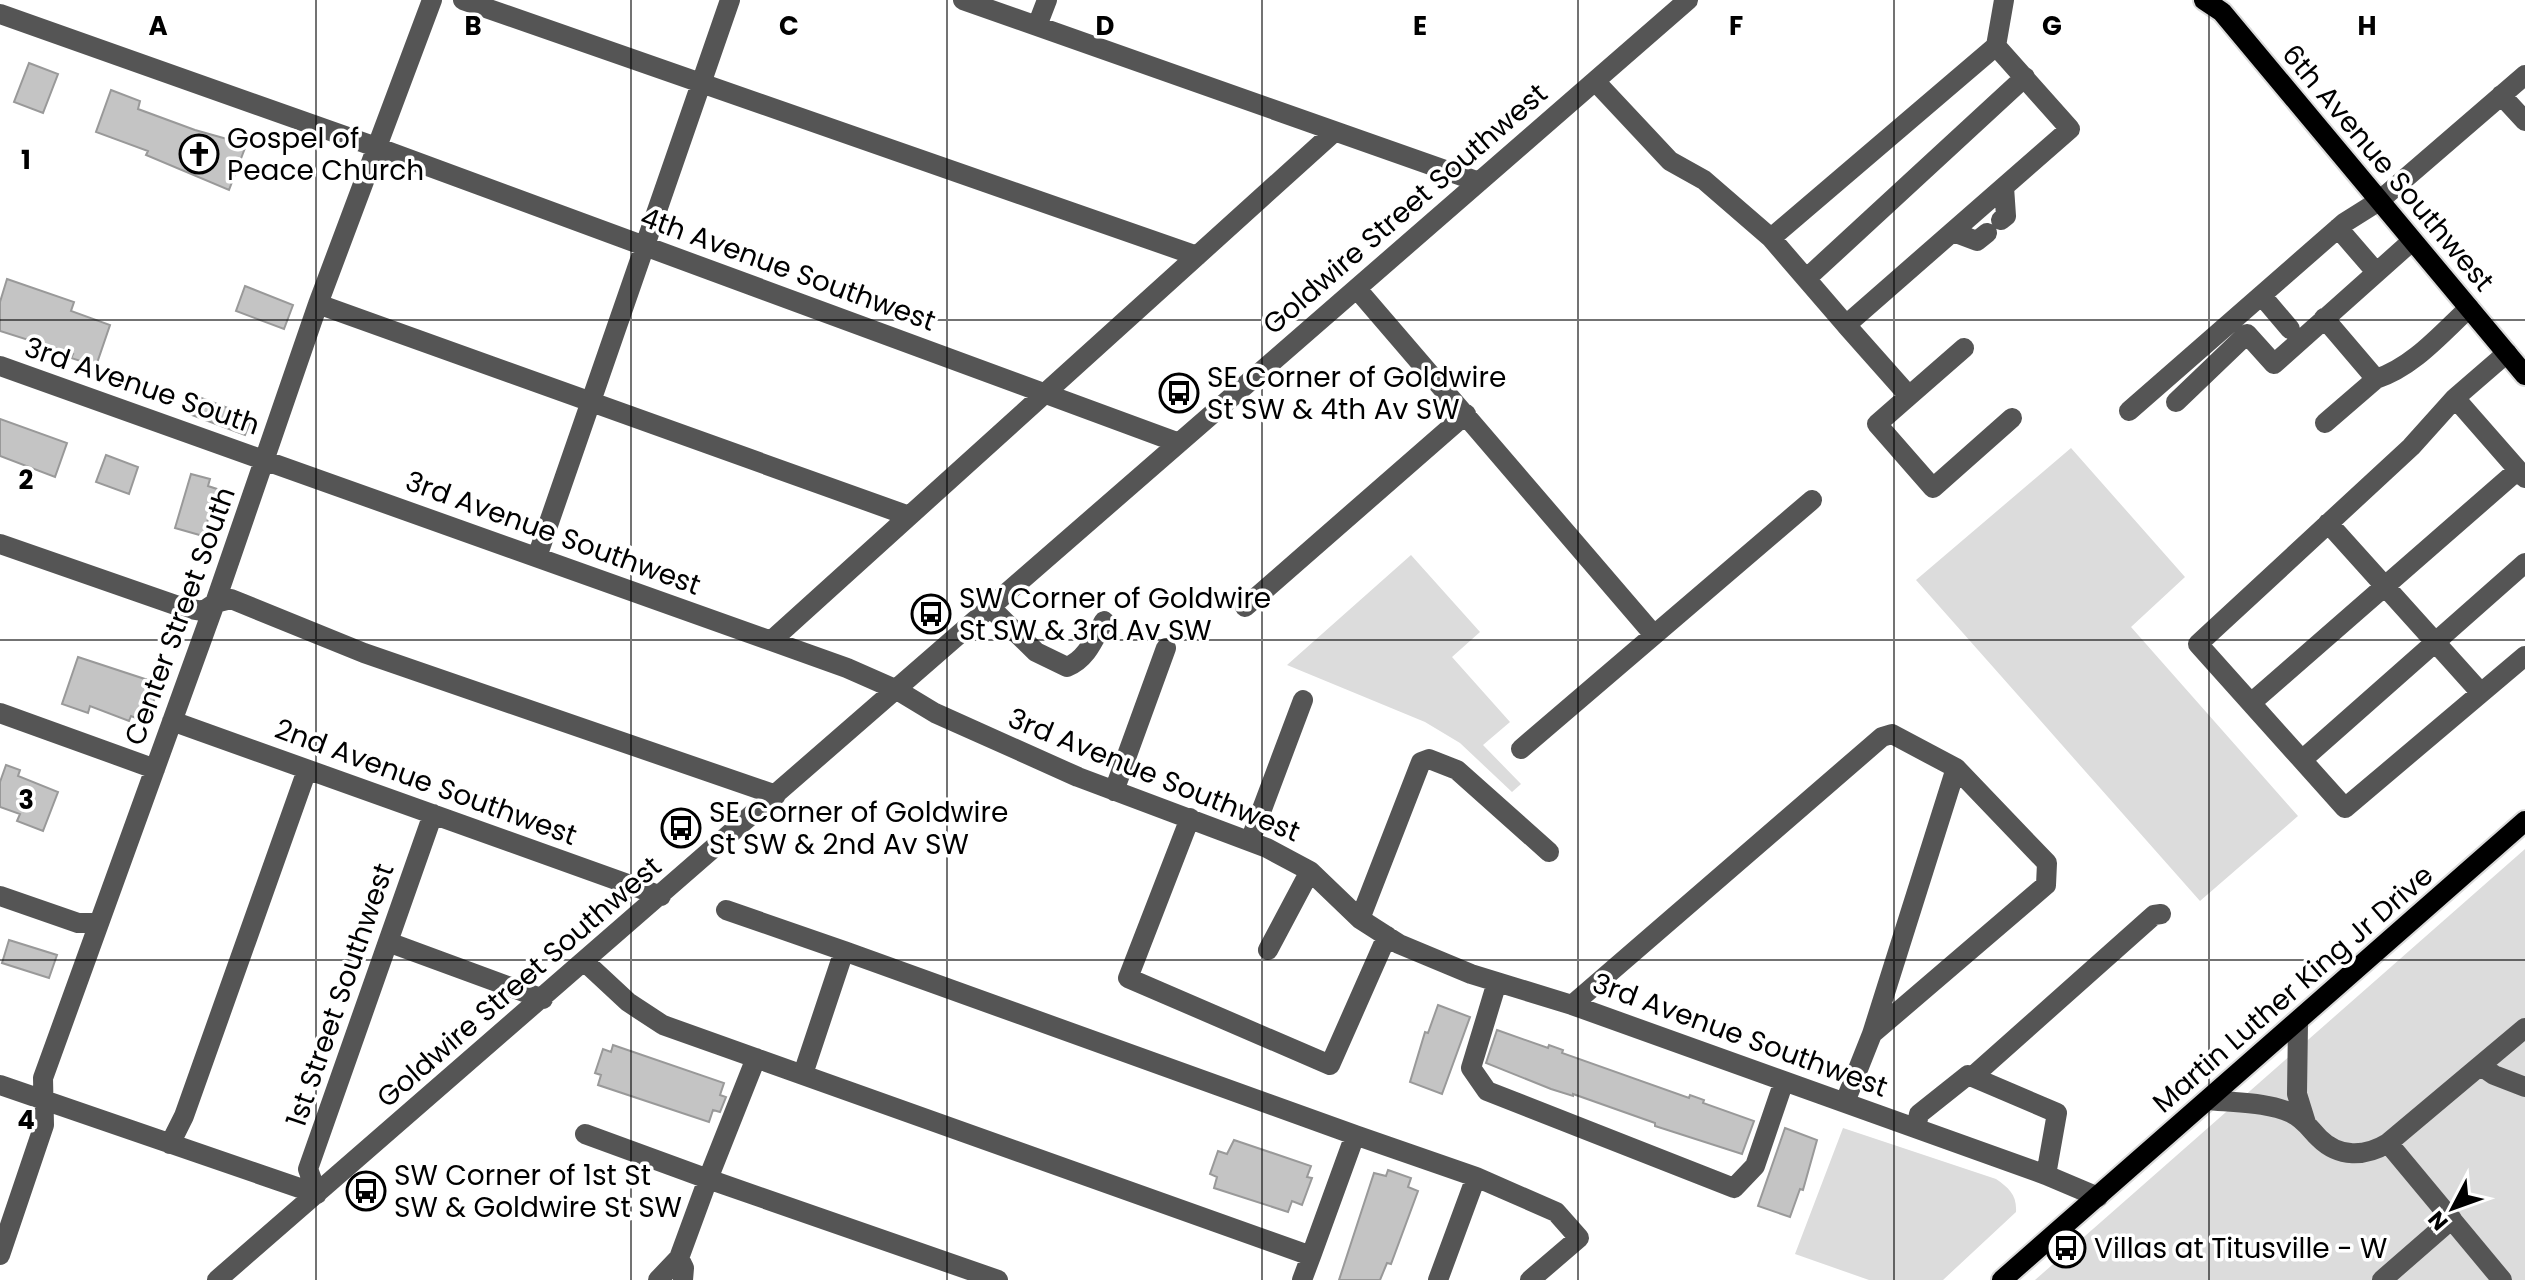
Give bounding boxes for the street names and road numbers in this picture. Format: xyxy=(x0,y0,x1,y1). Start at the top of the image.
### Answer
street label: 6th Avenue Southwest xyxy=(2273,36,2503,300)
street label: Goldwire Street Southwest xyxy=(1254,74,1556,344)
street label: 4th Avenue Southwest xyxy=(635,197,941,341)
street label: 3rd Avenue South xyxy=(19,327,265,445)
street label: 3rd Avenue Southwest xyxy=(400,461,706,605)
street label: Center Street South xyxy=(115,481,245,751)
street label: 3rd Avenue Southwest xyxy=(1002,699,1306,851)
street label: 2nd Avenue Southwest xyxy=(270,709,582,855)
street label: Goldwire Street Southwest xyxy=(368,847,670,1117)
street label: Martin Luther King Jr Drive xyxy=(2144,856,2442,1122)
street label: 1st Street Southwest xyxy=(277,858,403,1132)
street label: 3rd Avenue Southwest xyxy=(1587,963,1893,1107)

